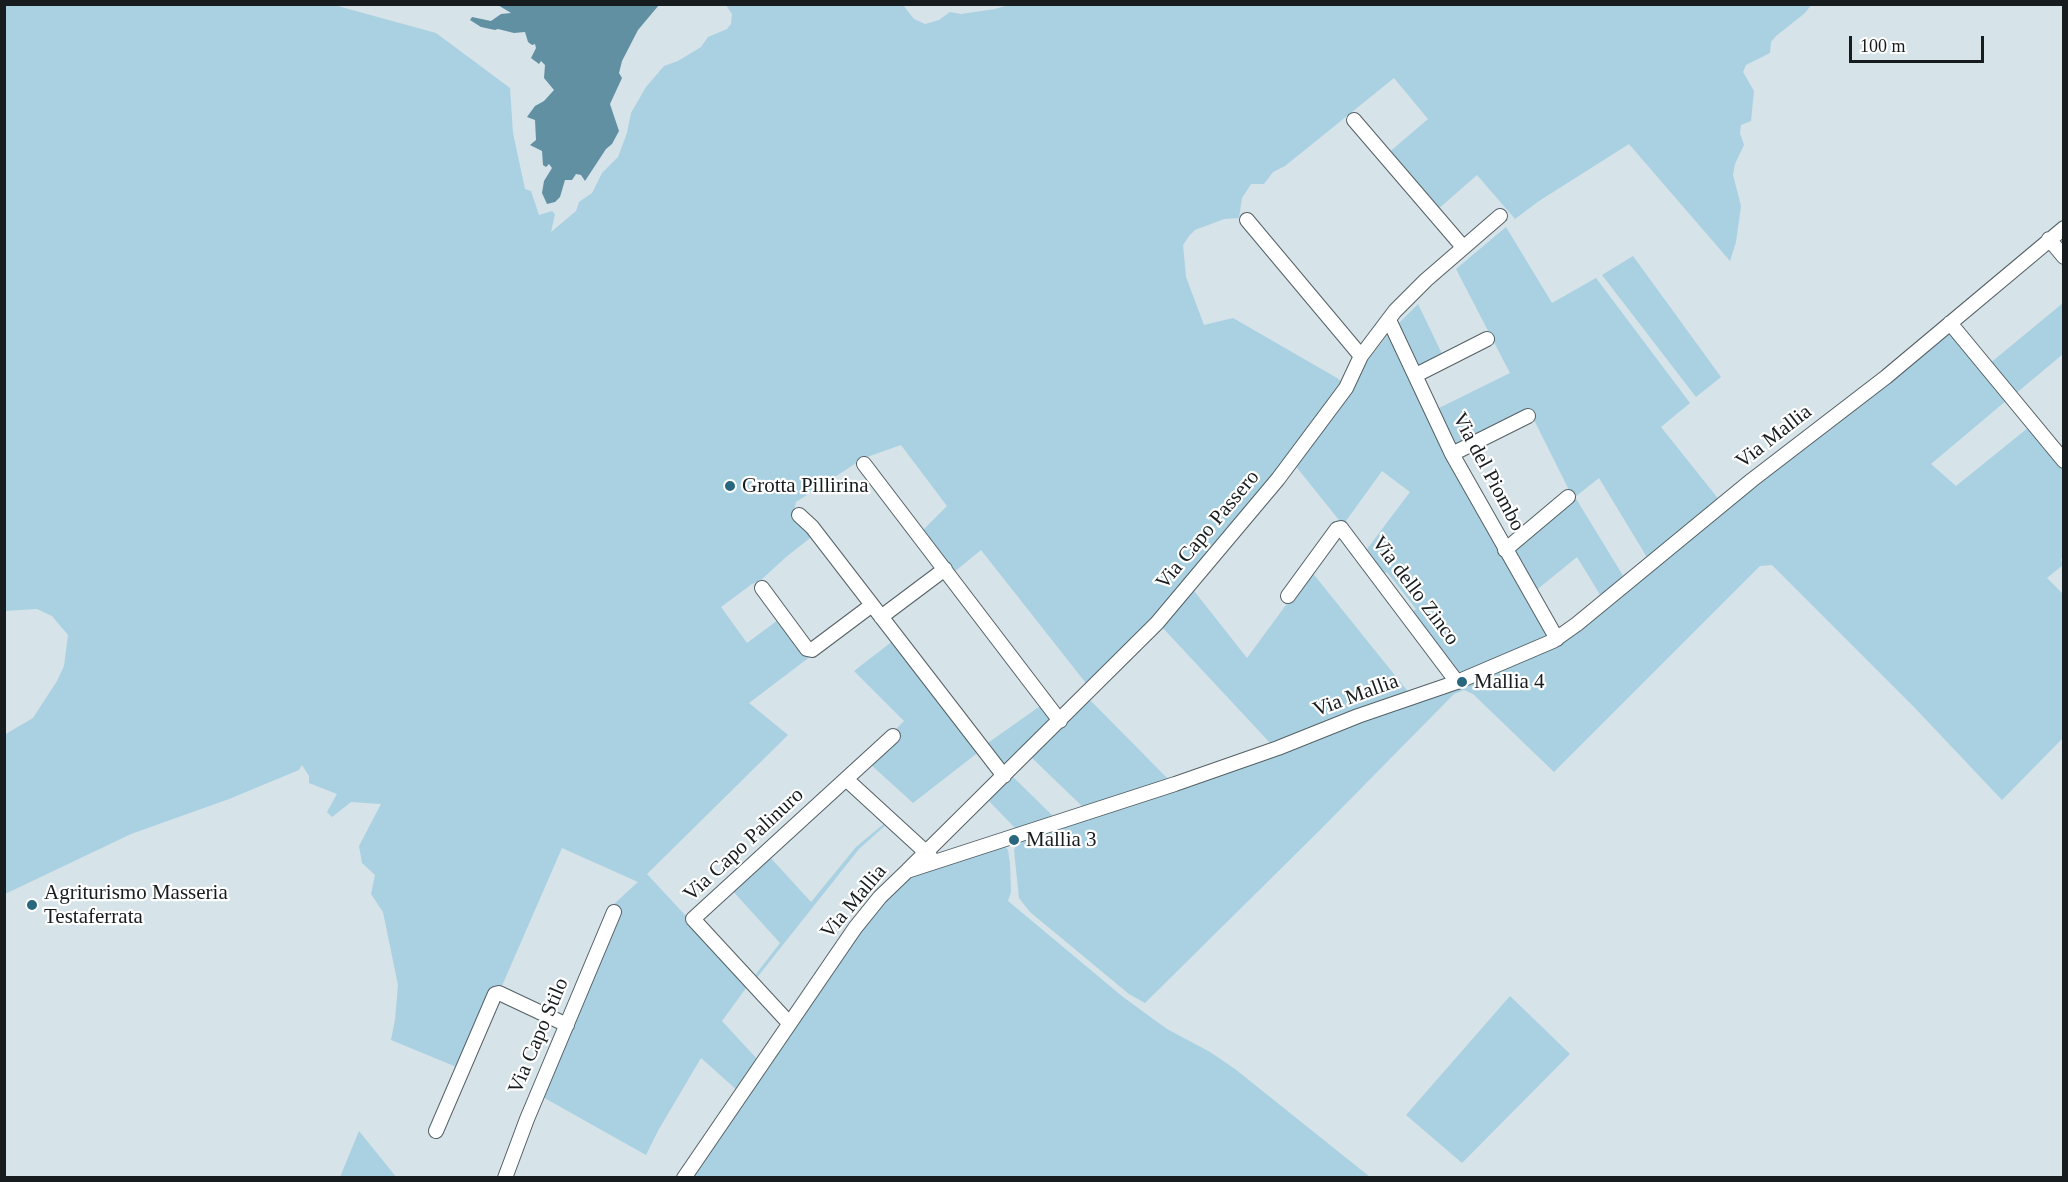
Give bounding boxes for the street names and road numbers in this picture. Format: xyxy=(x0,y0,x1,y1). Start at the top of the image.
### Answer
street label: Via Mallia xyxy=(1731,400,1817,474)
street label: Via del Piombo xyxy=(1446,408,1530,536)
street label: Via Capo Passero xyxy=(1151,465,1265,595)
street label: Via dello Zinco xyxy=(1366,531,1464,651)
street label: Via Mallia xyxy=(1310,669,1402,723)
street label: Via Capo Palinuro xyxy=(679,783,809,907)
street label: Via Mallia xyxy=(816,860,892,944)
street label: Via Capo Stilo xyxy=(503,974,575,1098)

